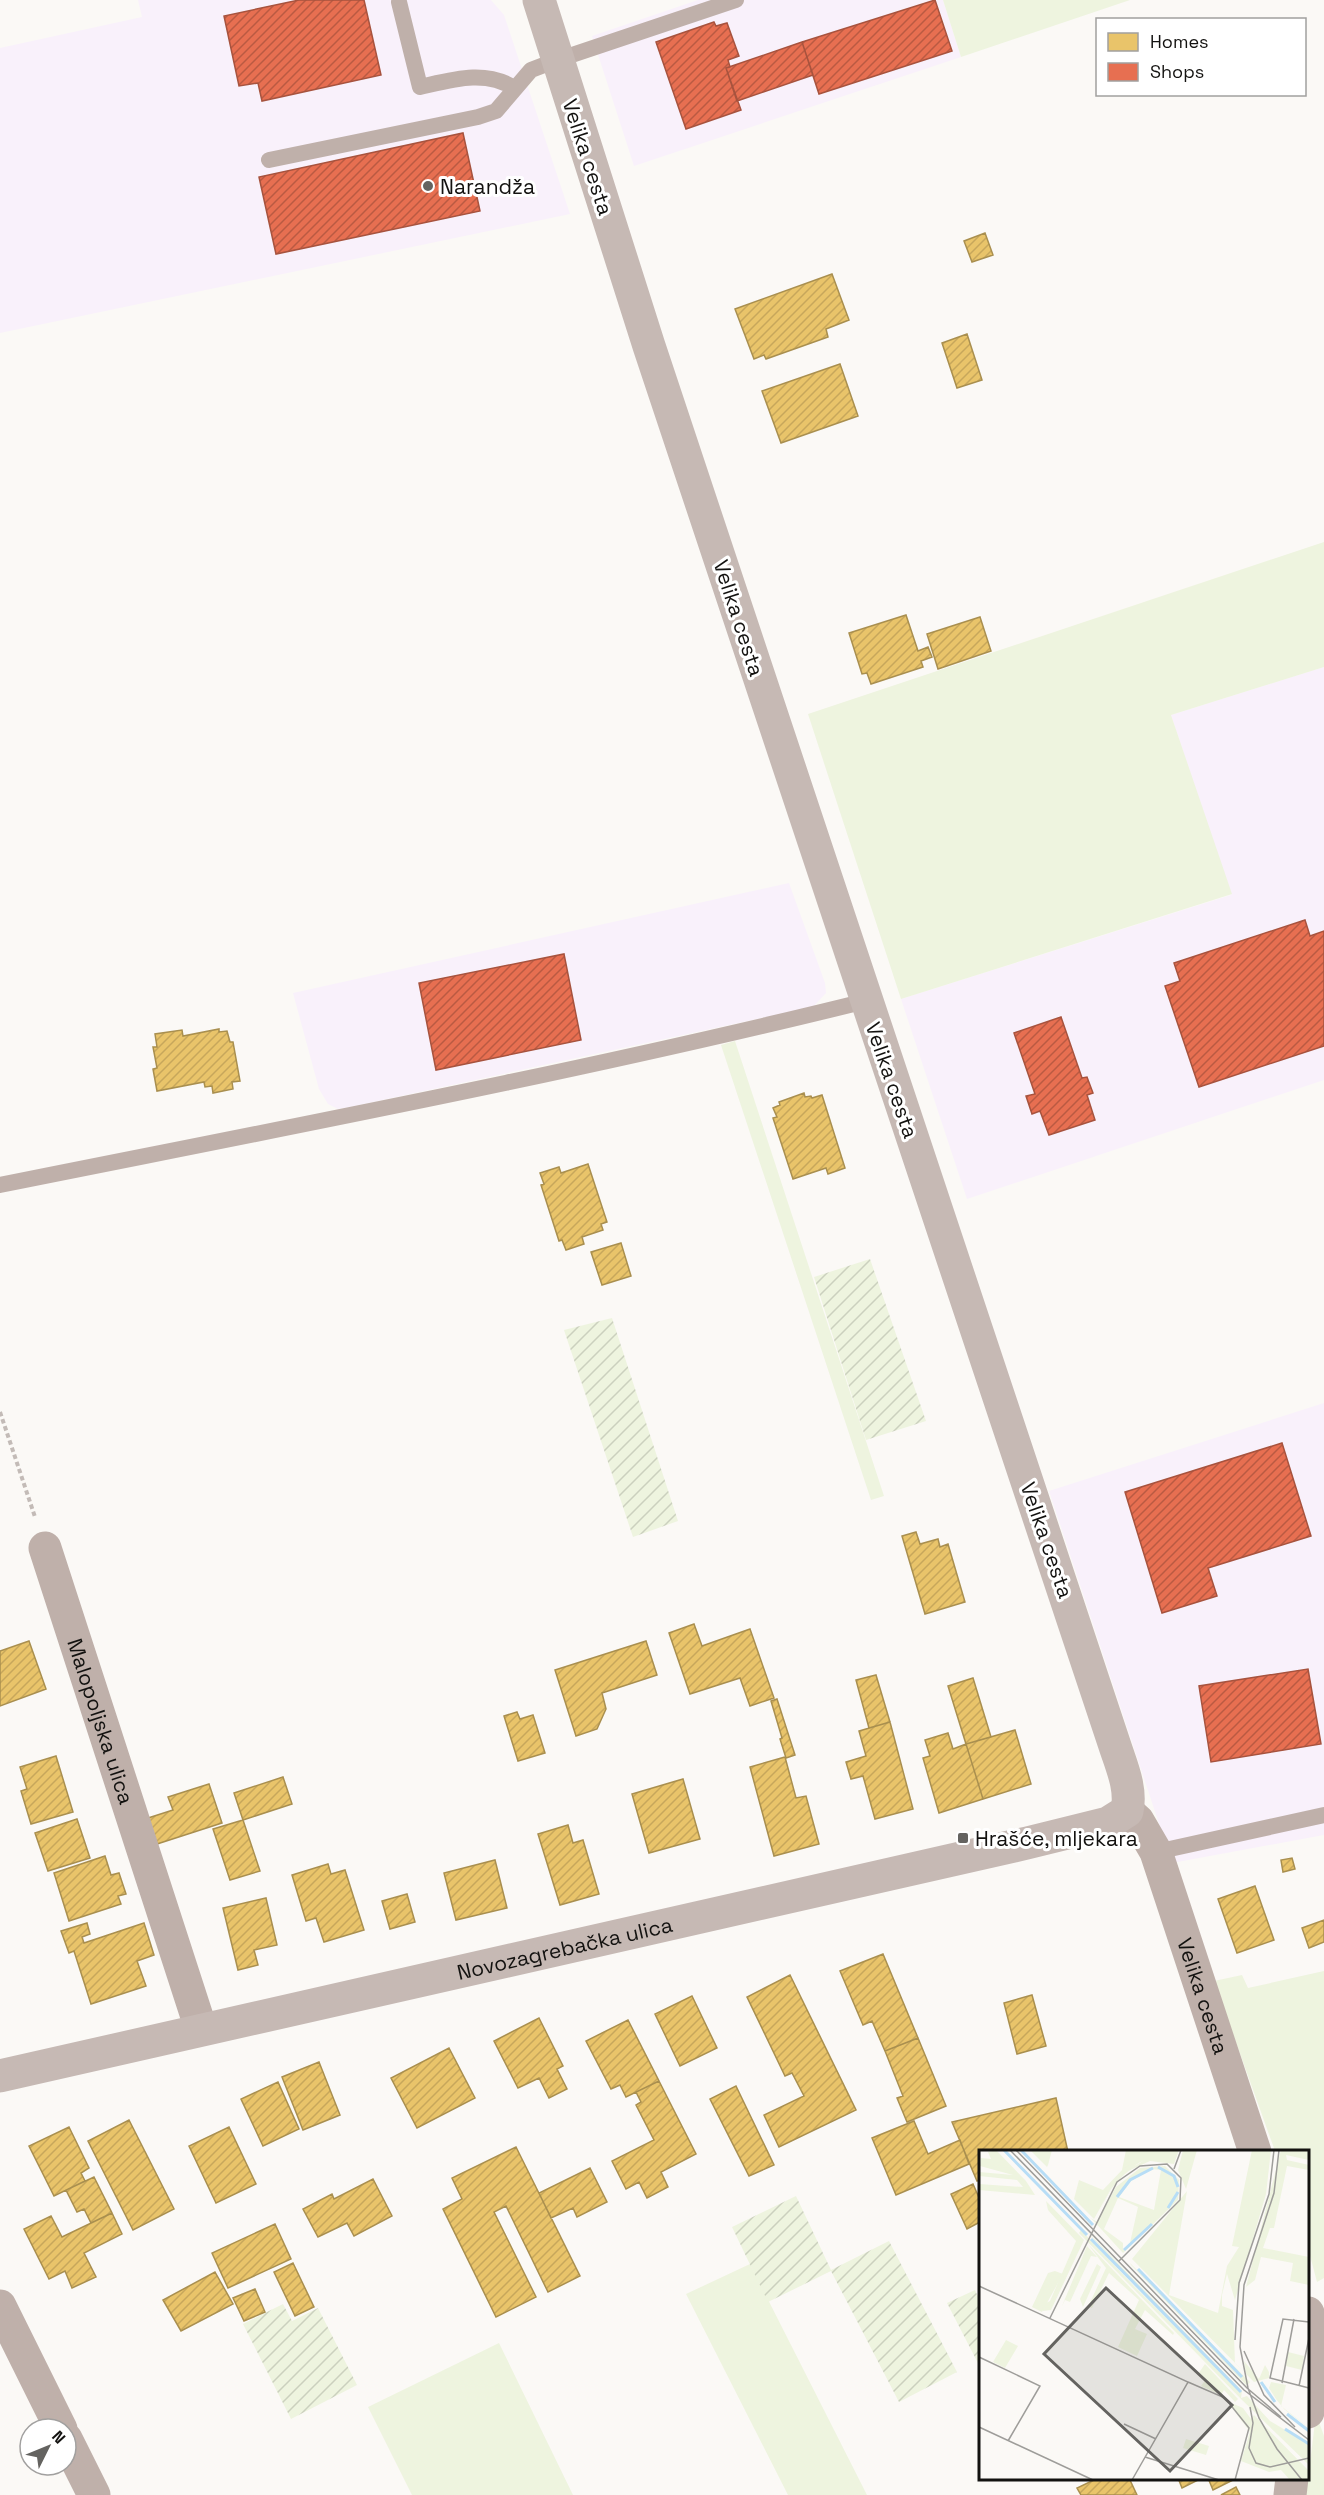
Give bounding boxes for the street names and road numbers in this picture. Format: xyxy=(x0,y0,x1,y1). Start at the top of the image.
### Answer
street label: Velika cesta xyxy=(556,95,620,219)
street label: Velika cesta xyxy=(707,556,771,680)
street label: Velika cesta xyxy=(860,1018,924,1142)
street label: Velika cesta xyxy=(1015,1478,1079,1602)
street label: Malopoljska ulica xyxy=(62,1635,141,1807)
street label: Novozagrebačka ulica xyxy=(454,1910,675,1985)
street label: Velika cesta xyxy=(1172,1934,1235,2057)

